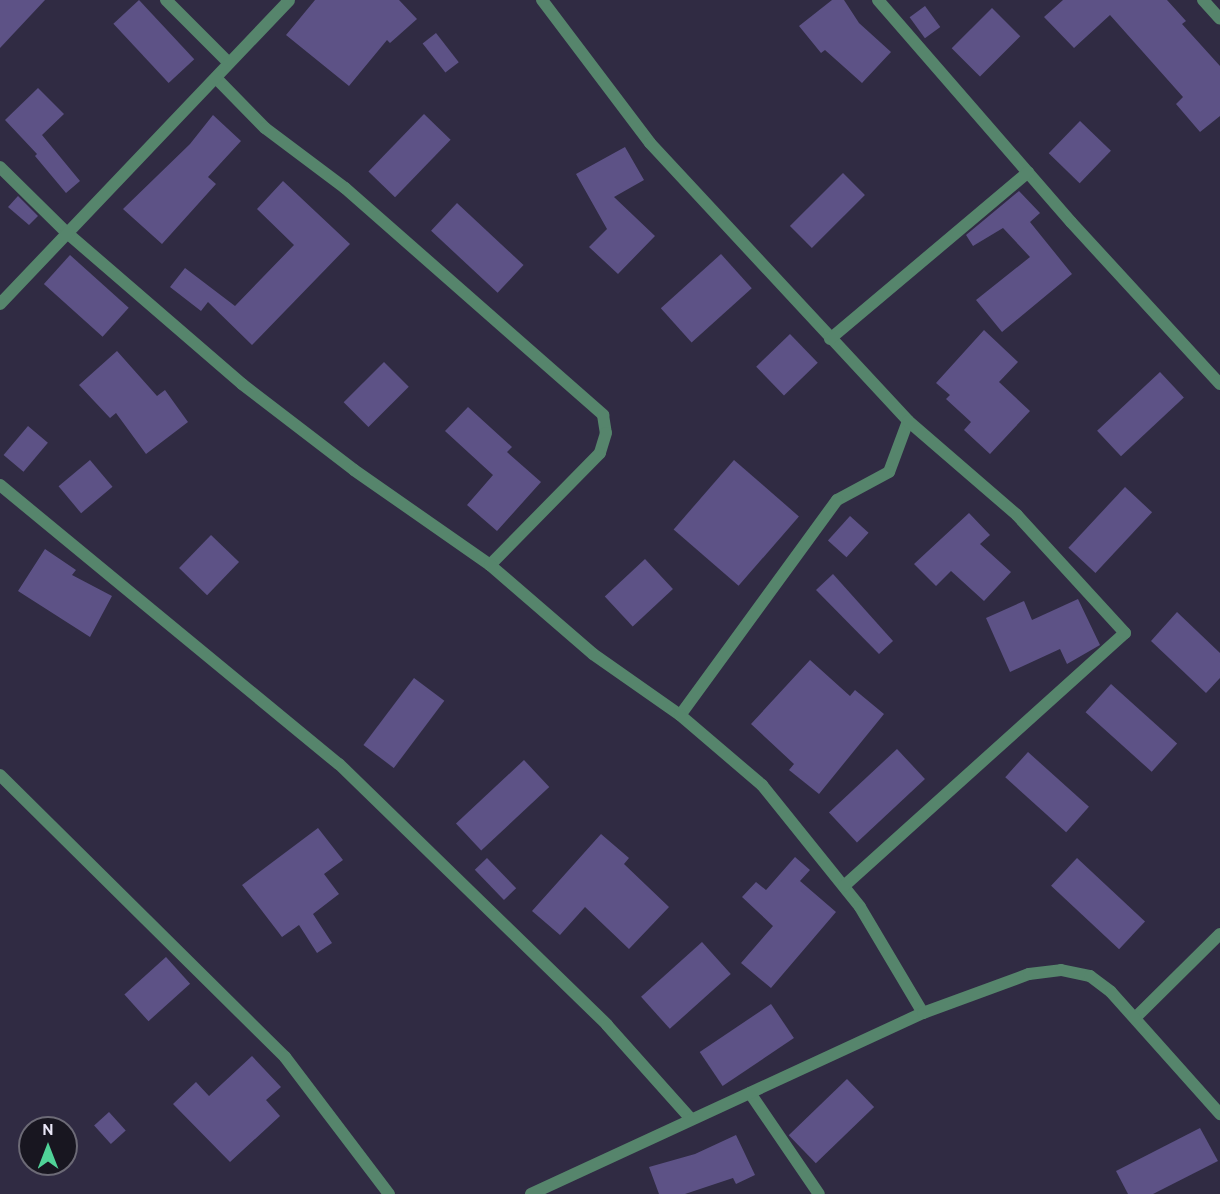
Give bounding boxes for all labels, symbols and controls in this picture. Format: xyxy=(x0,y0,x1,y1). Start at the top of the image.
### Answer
north arrow xyxy=(18,1116,78,1176)
text: N xyxy=(42,1120,54,1139)

